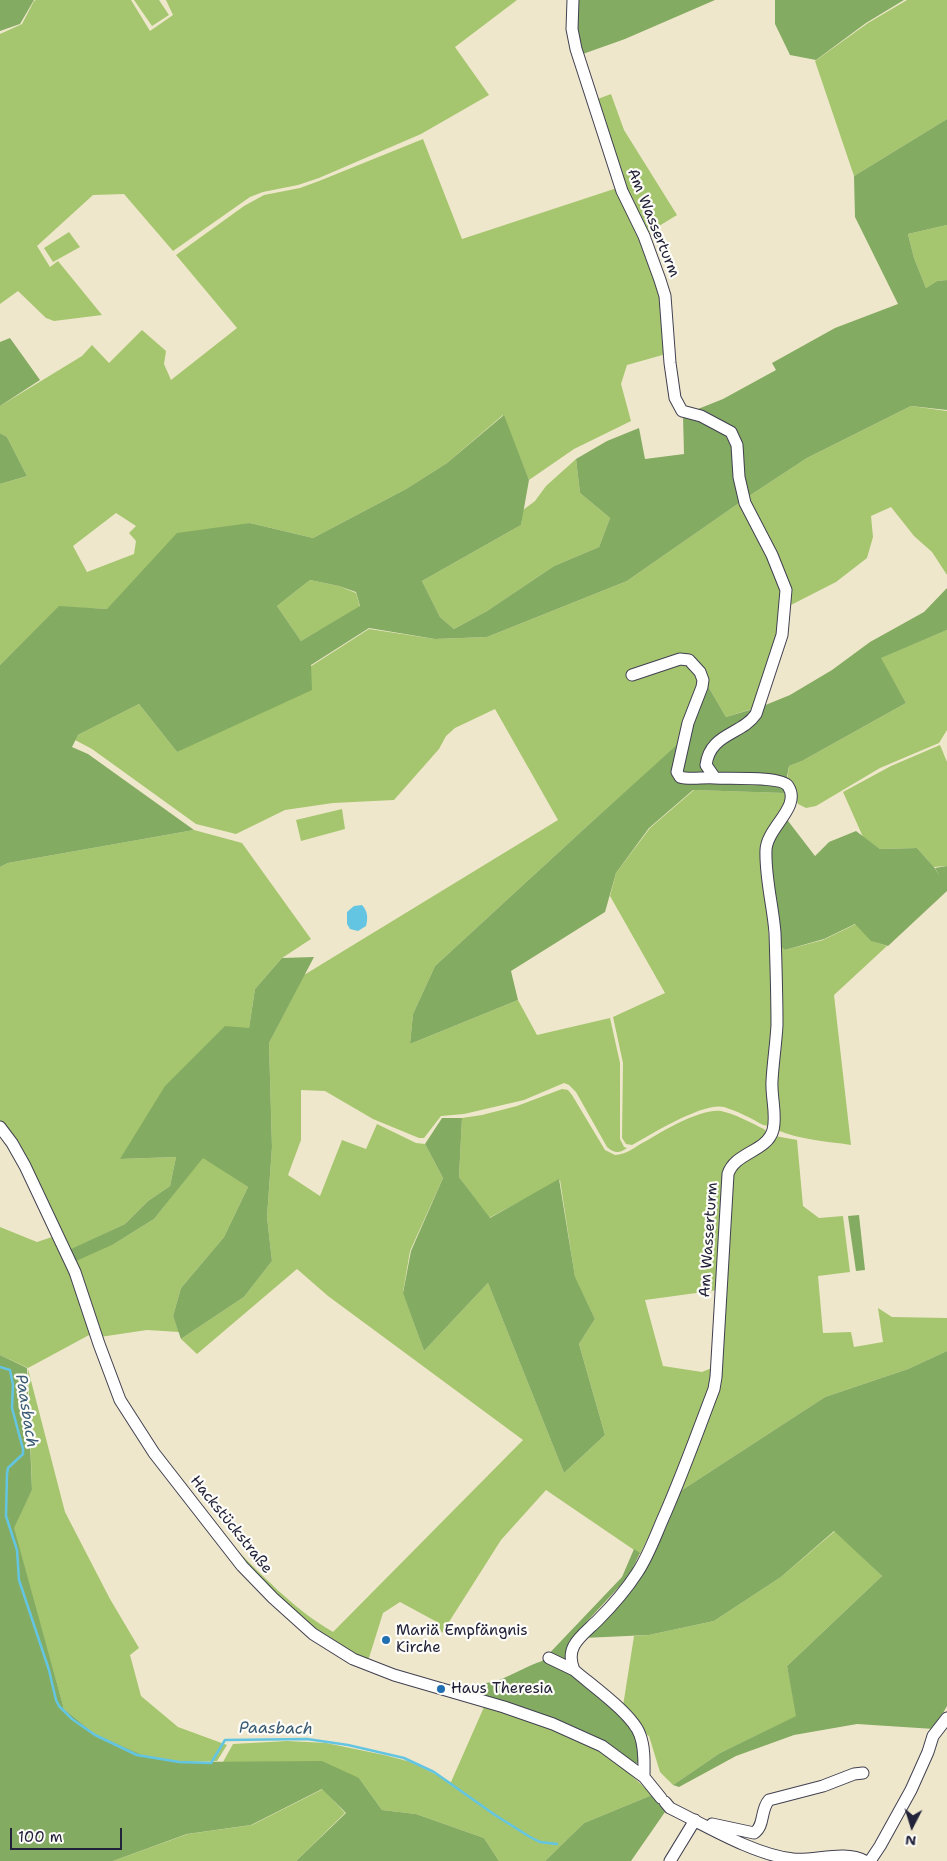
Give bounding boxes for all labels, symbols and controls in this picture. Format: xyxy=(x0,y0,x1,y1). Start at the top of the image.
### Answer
street label: Am Wasserturm xyxy=(623,166,683,280)
street label: Am Wasserturm xyxy=(696,1182,722,1298)
water label: Paasbach xyxy=(11,1373,41,1449)
street label: Hackstückstraße xyxy=(186,1472,276,1578)
place label: Mariä Empfängnis Kirche xyxy=(396,1622,528,1657)
marker: Mariä Empfängnis Kirche xyxy=(380,1634,392,1646)
place label: Haus Theresia xyxy=(451,1680,553,1698)
marker: Haus Theresia xyxy=(435,1683,447,1695)
water label: Paasbach xyxy=(239,1719,313,1739)
north arrow xyxy=(887,1801,937,1851)
scale bar xyxy=(12,1818,125,1850)
text: 100 m xyxy=(18,1827,63,1847)
text: N xyxy=(904,1831,917,1850)

